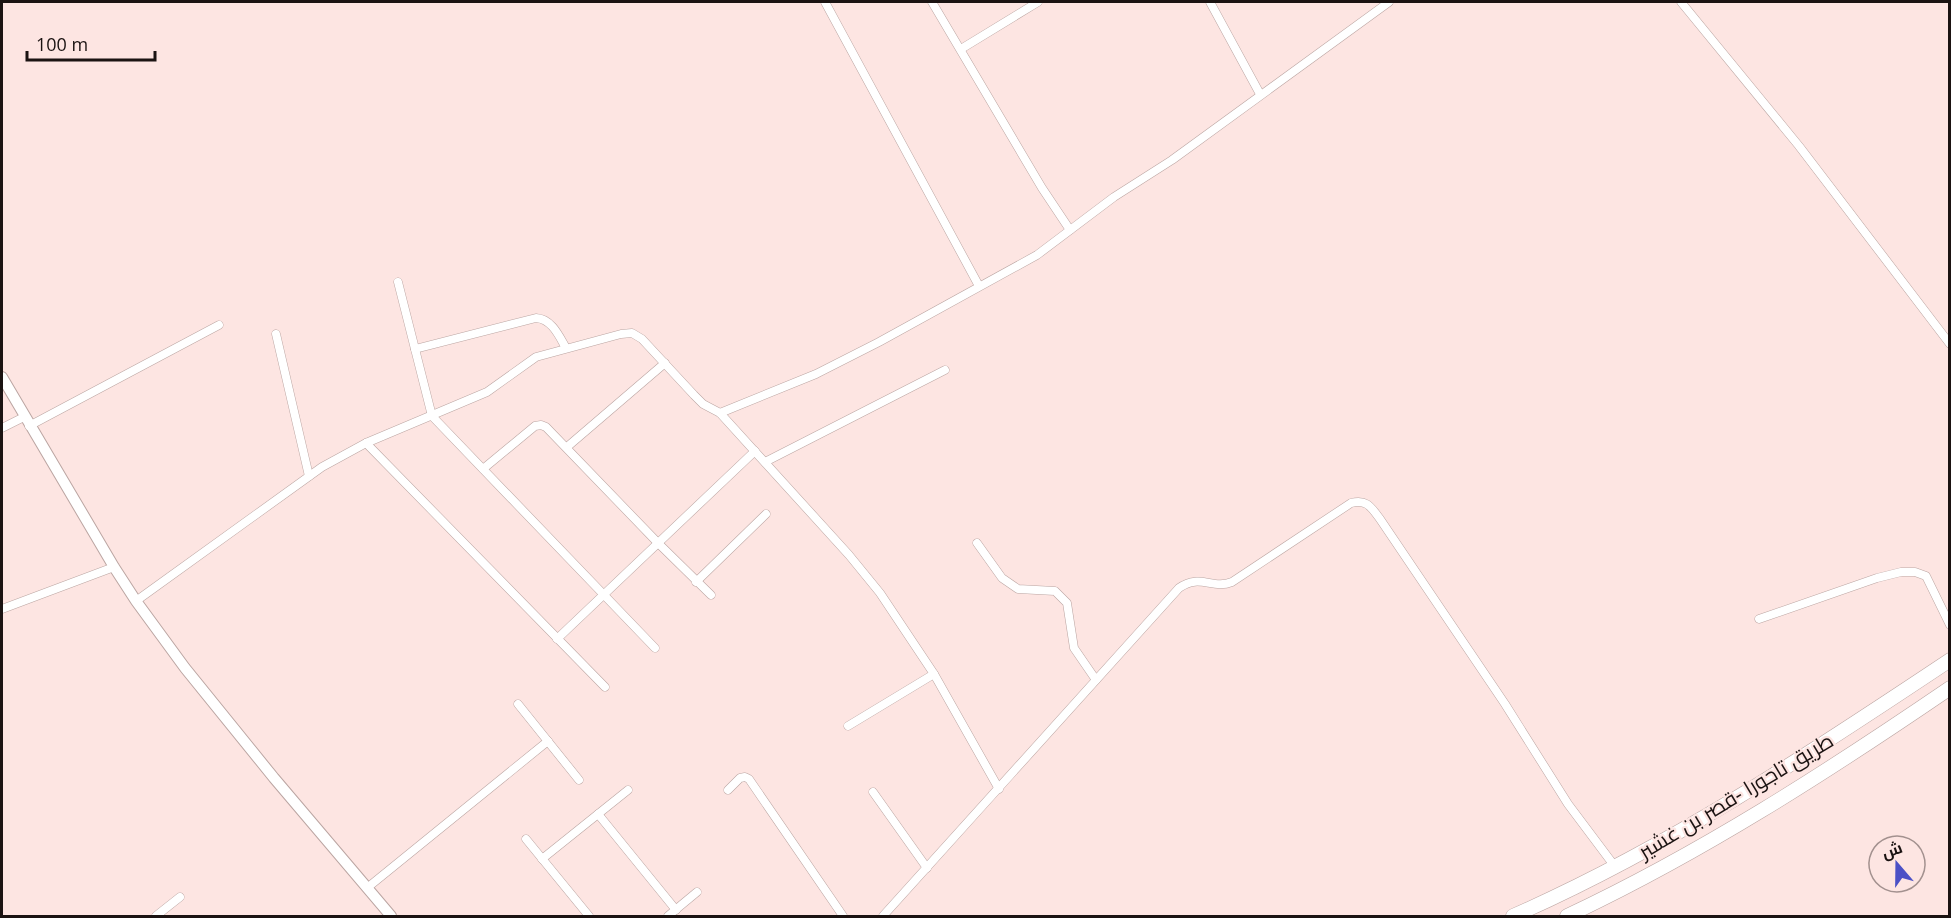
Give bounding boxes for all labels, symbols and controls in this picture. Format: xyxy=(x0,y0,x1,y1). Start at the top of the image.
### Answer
scale bar xyxy=(27,24,154,62)
text: 100 m xyxy=(36,32,88,56)
street label: طريق تاجورا -قصر بن غشير xyxy=(1632,726,1838,865)
north arrow xyxy=(1867,834,1927,894)
text: ش xyxy=(1878,836,1905,864)

